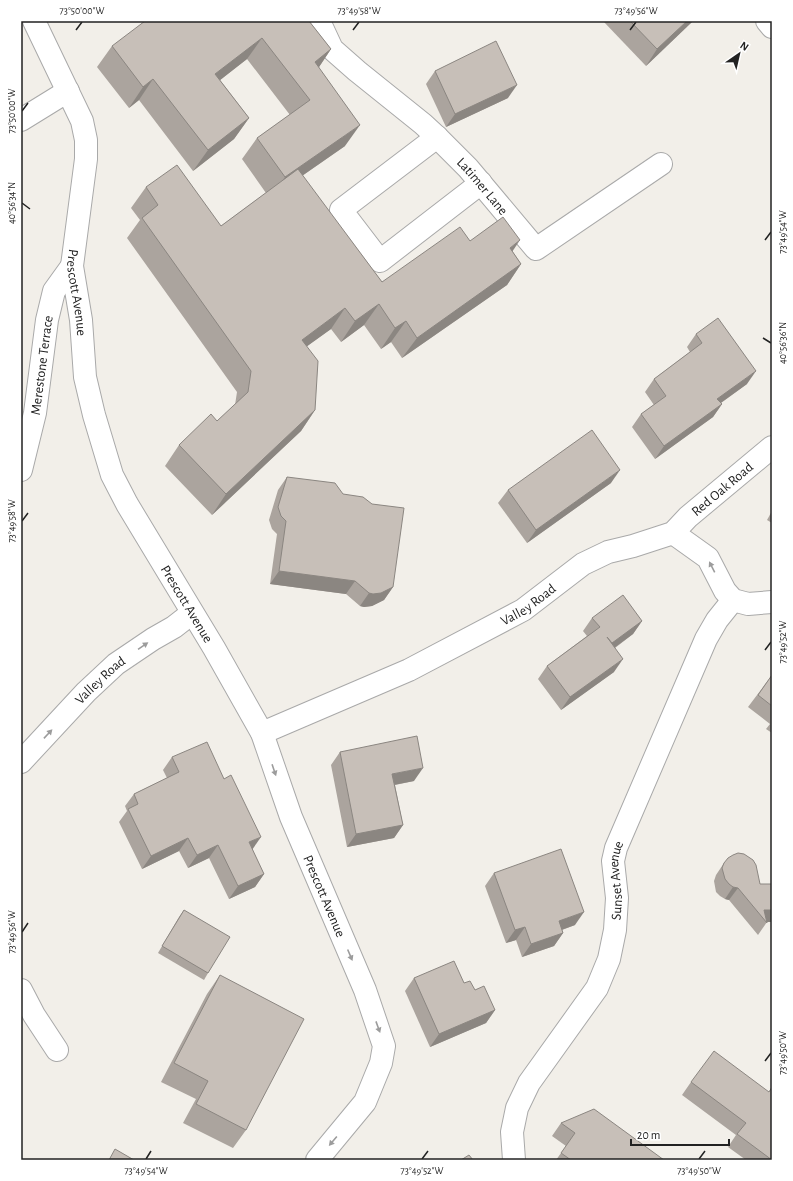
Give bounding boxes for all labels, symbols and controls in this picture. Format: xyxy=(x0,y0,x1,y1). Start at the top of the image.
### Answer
text: 73°50'00"W xyxy=(60,6,104,16)
text: 73°49'58"W xyxy=(337,6,381,16)
text: 73°49'56"W xyxy=(614,6,658,16)
north arrow xyxy=(719,34,759,74)
text: N xyxy=(738,39,751,53)
text: 73°50'00"W xyxy=(7,89,17,133)
street label: Latimer Lane xyxy=(454,155,510,218)
text: 40°56'34"N xyxy=(7,182,17,224)
text: 73°49'54"W xyxy=(778,210,788,254)
street label: Prescott Avenue xyxy=(64,248,88,336)
street label: Merestone Terrace xyxy=(29,314,56,416)
text: 40°56'36"N xyxy=(778,322,788,364)
street label: Red Oak Road xyxy=(689,460,756,519)
text: 73°49'58"W xyxy=(7,499,17,543)
one-way arrow xyxy=(709,561,716,573)
street label: Prescott Avenue xyxy=(158,563,215,645)
street label: Valley Road xyxy=(499,582,559,628)
text: 73°49'52"W xyxy=(778,620,788,664)
one-way arrow xyxy=(138,642,148,650)
street label: Valley Road xyxy=(73,654,128,707)
one-way arrow xyxy=(43,728,52,739)
one-way arrow xyxy=(272,765,278,777)
street label: Sunset Avenue xyxy=(607,839,626,921)
street label: Prescott Avenue xyxy=(300,853,347,939)
text: 73°49'56"W xyxy=(7,910,17,954)
one-way arrow xyxy=(347,950,353,961)
one-way arrow xyxy=(375,1021,381,1033)
text: 73°49'50"W xyxy=(778,1031,788,1075)
scale bar xyxy=(631,1121,729,1147)
text: 20 m xyxy=(637,1129,660,1141)
one-way arrow xyxy=(329,1136,338,1146)
text: 73°49'54"W xyxy=(124,1166,168,1176)
text: 73°49'52"W xyxy=(401,1166,444,1176)
text: 73°49'50"W xyxy=(677,1166,721,1176)

